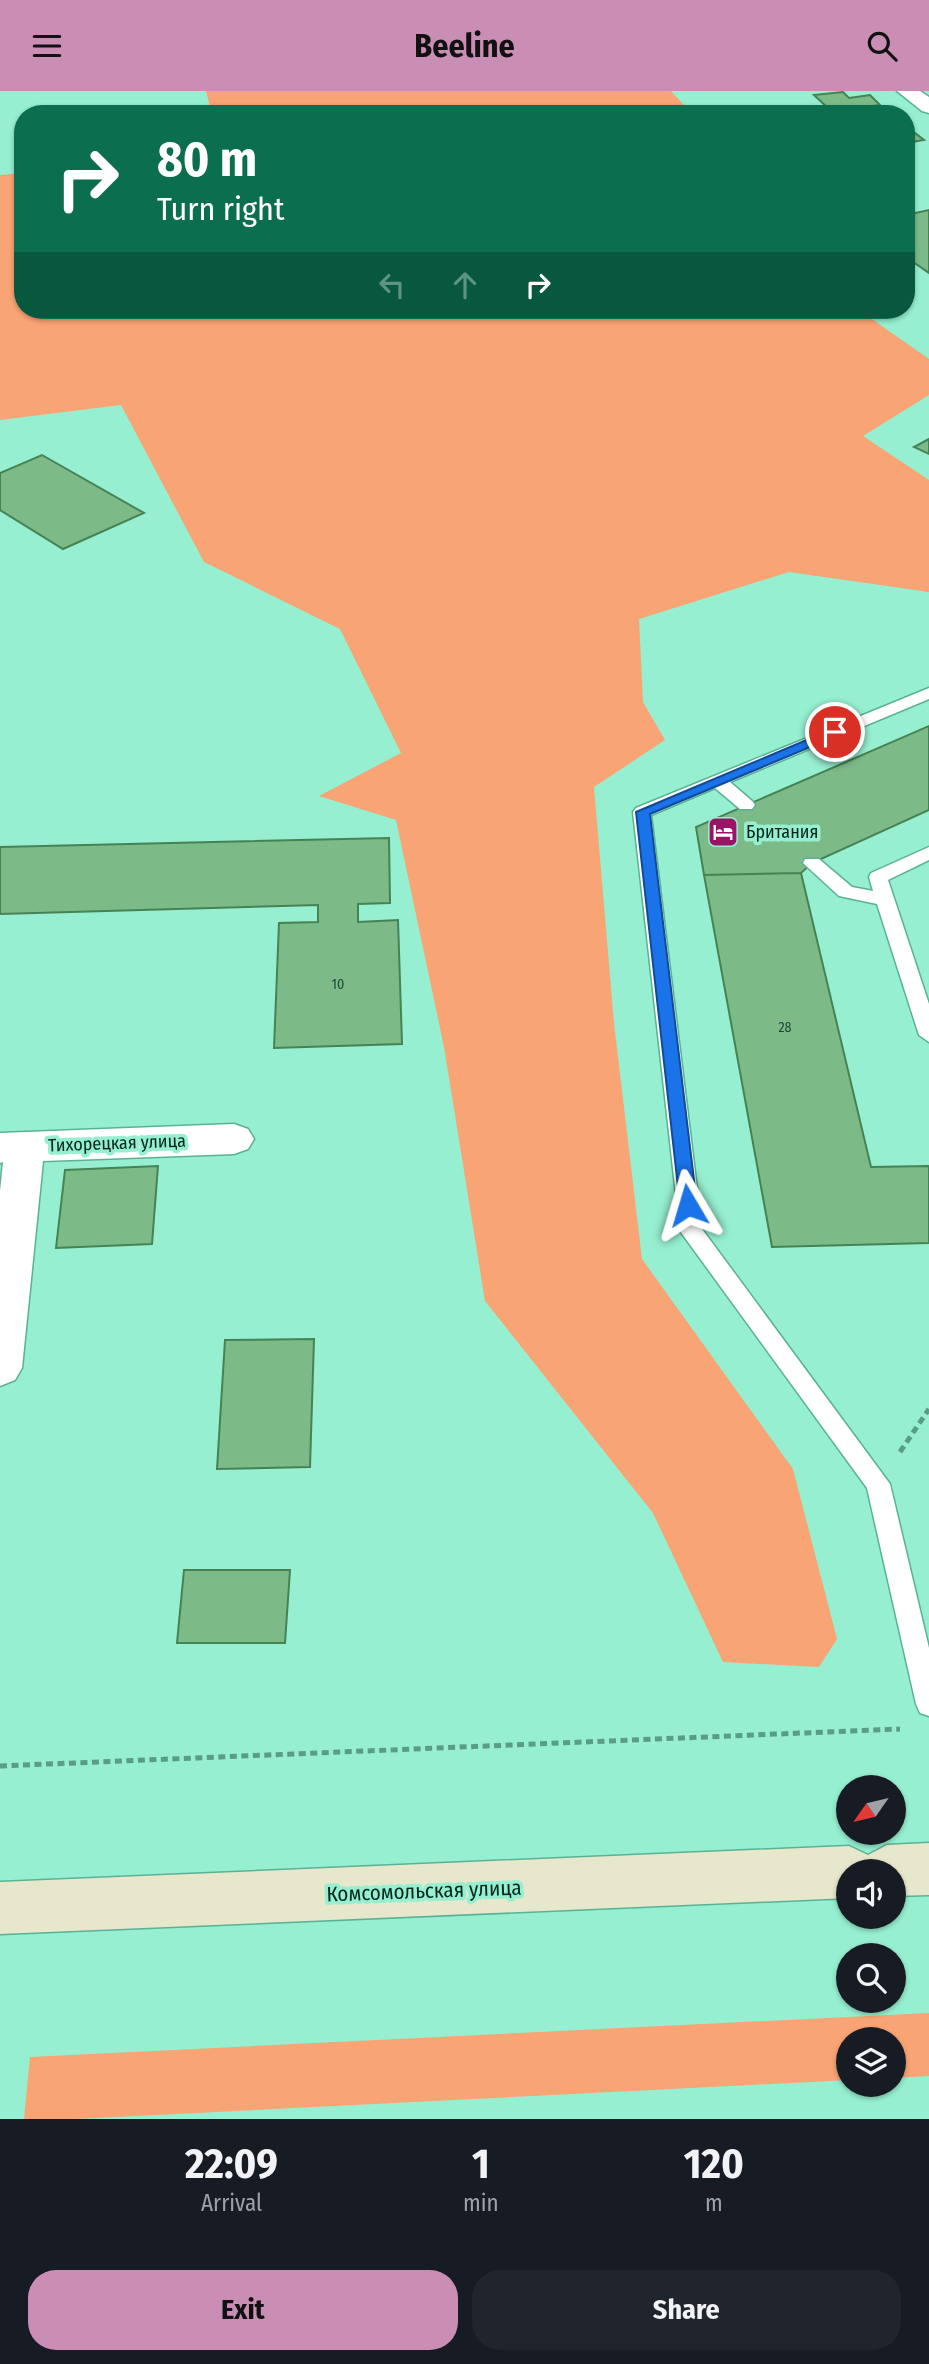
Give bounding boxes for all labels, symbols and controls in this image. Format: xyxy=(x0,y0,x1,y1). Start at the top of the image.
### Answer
icon: menu xyxy=(28,27,66,65)
text: Beeline xyxy=(414,27,515,65)
icon: search xyxy=(863,27,901,65)
text: 80 m xyxy=(157,130,257,189)
icon: right xyxy=(42,133,133,224)
text: Turn right xyxy=(157,190,284,228)
icon: left xyxy=(373,266,411,304)
icon: ahead xyxy=(446,266,484,304)
icon: right xyxy=(519,266,557,304)
pin xyxy=(805,702,865,762)
icon: arrive xyxy=(816,713,854,751)
hotel icon: Британия xyxy=(706,815,740,849)
place label: Британия xyxy=(746,821,818,843)
house number: 10 xyxy=(332,976,344,993)
house number: 28 xyxy=(778,1019,792,1036)
street label: Тихорецкая улица xyxy=(48,1130,186,1156)
position arrow xyxy=(651,1168,725,1242)
north arrow xyxy=(836,1775,906,1845)
map controls xyxy=(836,1775,906,2097)
button: sound xyxy=(836,1859,906,1929)
street label: Комсомольская улица xyxy=(326,1875,522,1907)
button: search xyxy=(836,1943,906,2013)
button: layers xyxy=(836,2027,906,2097)
text: 22:09 xyxy=(185,2139,278,2189)
text: 1 xyxy=(472,2139,490,2189)
text: 120 xyxy=(684,2139,744,2189)
text: Arrival xyxy=(201,2189,262,2217)
text: min xyxy=(463,2189,499,2217)
text: m xyxy=(705,2189,723,2217)
button: Exit xyxy=(28,2270,458,2350)
button: Share xyxy=(472,2270,901,2350)

